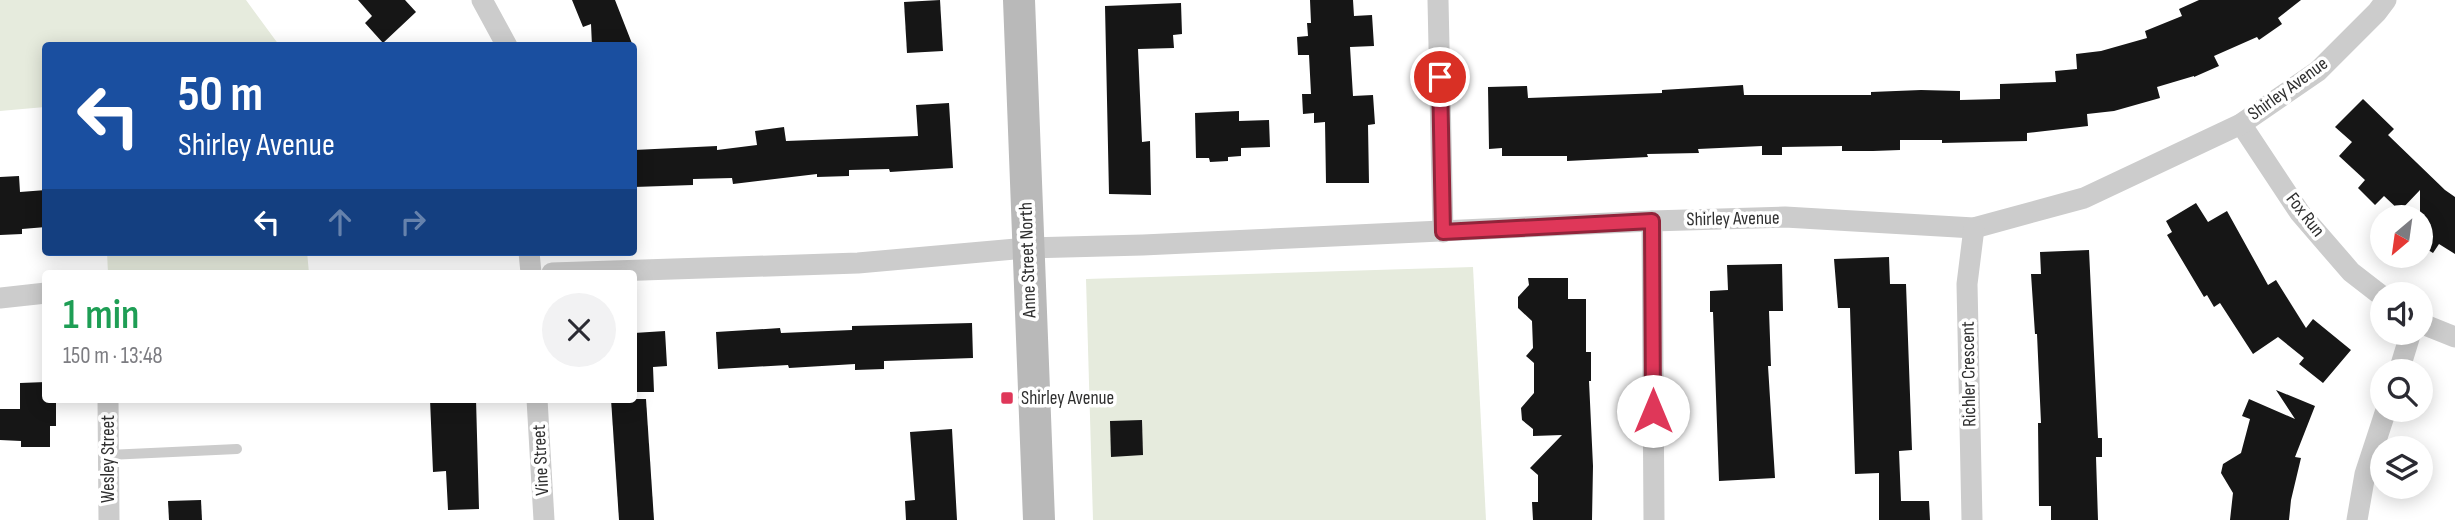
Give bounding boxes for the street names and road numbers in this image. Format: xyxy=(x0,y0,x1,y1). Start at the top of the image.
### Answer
street label: Shirley Avenue xyxy=(2244,52,2332,126)
street label: Fox Run xyxy=(2281,188,2329,242)
street label: Anne Street North xyxy=(1014,202,1042,319)
street label: Shirley Avenue xyxy=(1686,207,1780,231)
street label: Richler Crescent xyxy=(1957,321,1981,427)
street label: Wesley Street xyxy=(97,415,120,503)
street label: Vine Street xyxy=(528,424,554,496)

